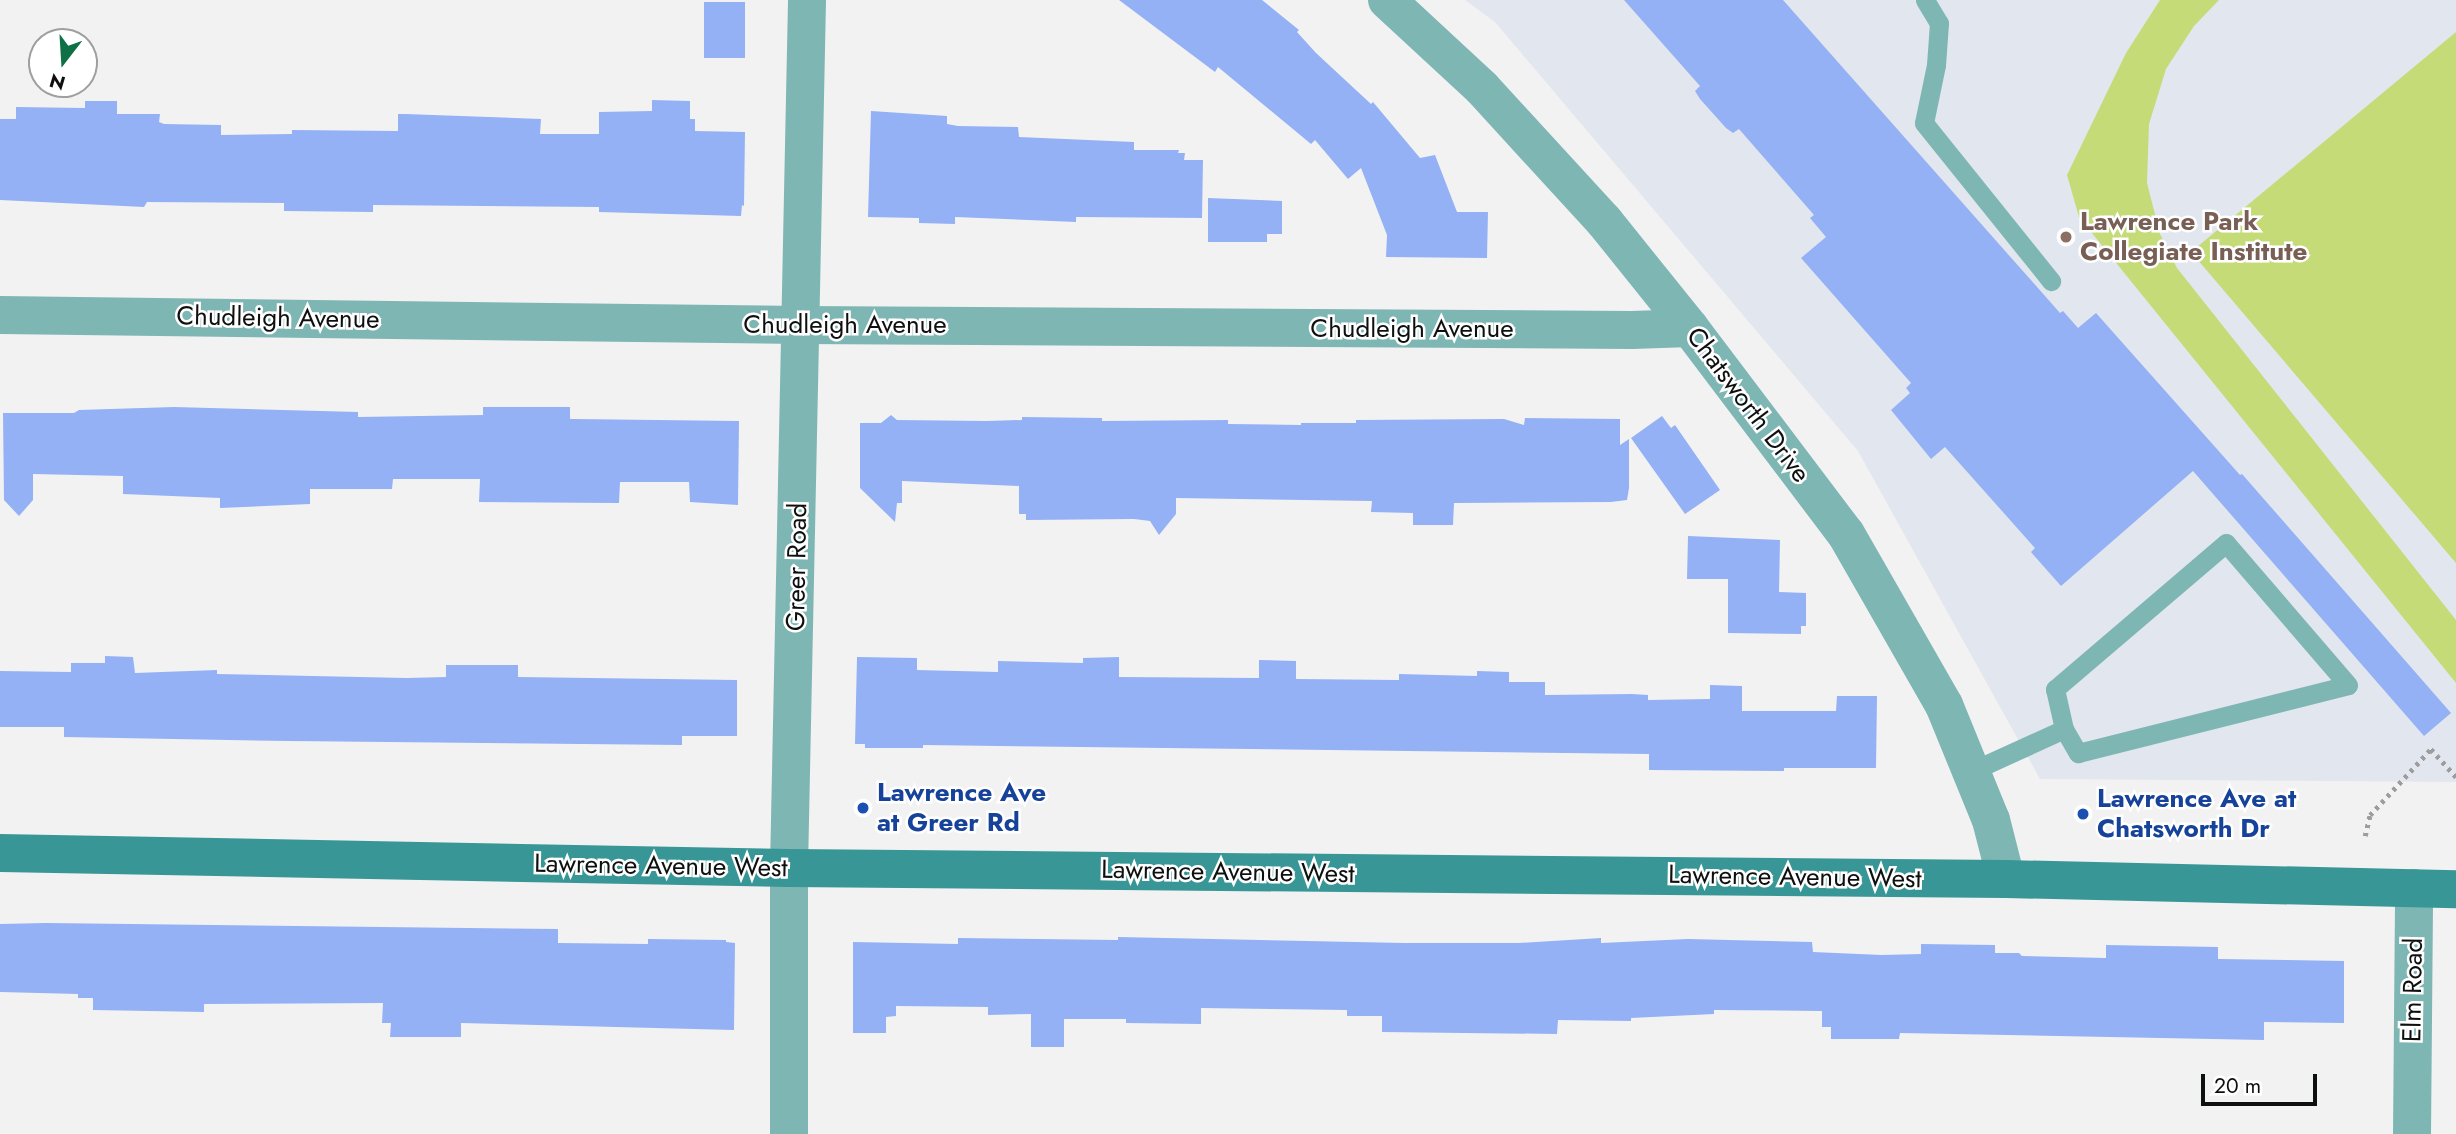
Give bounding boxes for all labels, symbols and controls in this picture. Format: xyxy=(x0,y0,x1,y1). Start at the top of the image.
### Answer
north arrow xyxy=(28,28,98,98)
text: N xyxy=(46,67,68,97)
place label: Lawrence Park Collegiate Institute xyxy=(2080,206,2307,268)
marker: Lawrence Park Collegiate Institute xyxy=(2058,229,2074,245)
street label: Chudleigh Avenue xyxy=(176,301,380,335)
street label: Chudleigh Avenue xyxy=(743,309,947,341)
street label: Chudleigh Avenue xyxy=(1310,313,1514,345)
street label: Chatsworth Drive xyxy=(1679,321,1817,489)
street label: Greer Road xyxy=(780,503,814,631)
place label: Lawrence Ave at Greer Rd xyxy=(877,777,1046,838)
place label: Lawrence Ave at Chatsworth Dr xyxy=(2097,783,2296,844)
marker: Lawrence Ave at Greer Rd xyxy=(855,800,871,816)
marker: Lawrence Ave at Chatsworth Dr xyxy=(2075,806,2091,822)
street label: Lawrence Avenue West xyxy=(534,848,788,884)
street label: Lawrence Avenue West xyxy=(1101,854,1355,890)
street label: Lawrence Avenue West xyxy=(1668,859,1922,895)
street label: Elm Road xyxy=(2396,938,2430,1042)
scale bar xyxy=(2204,1060,2320,1104)
text: 20 m xyxy=(2214,1071,2261,1101)

